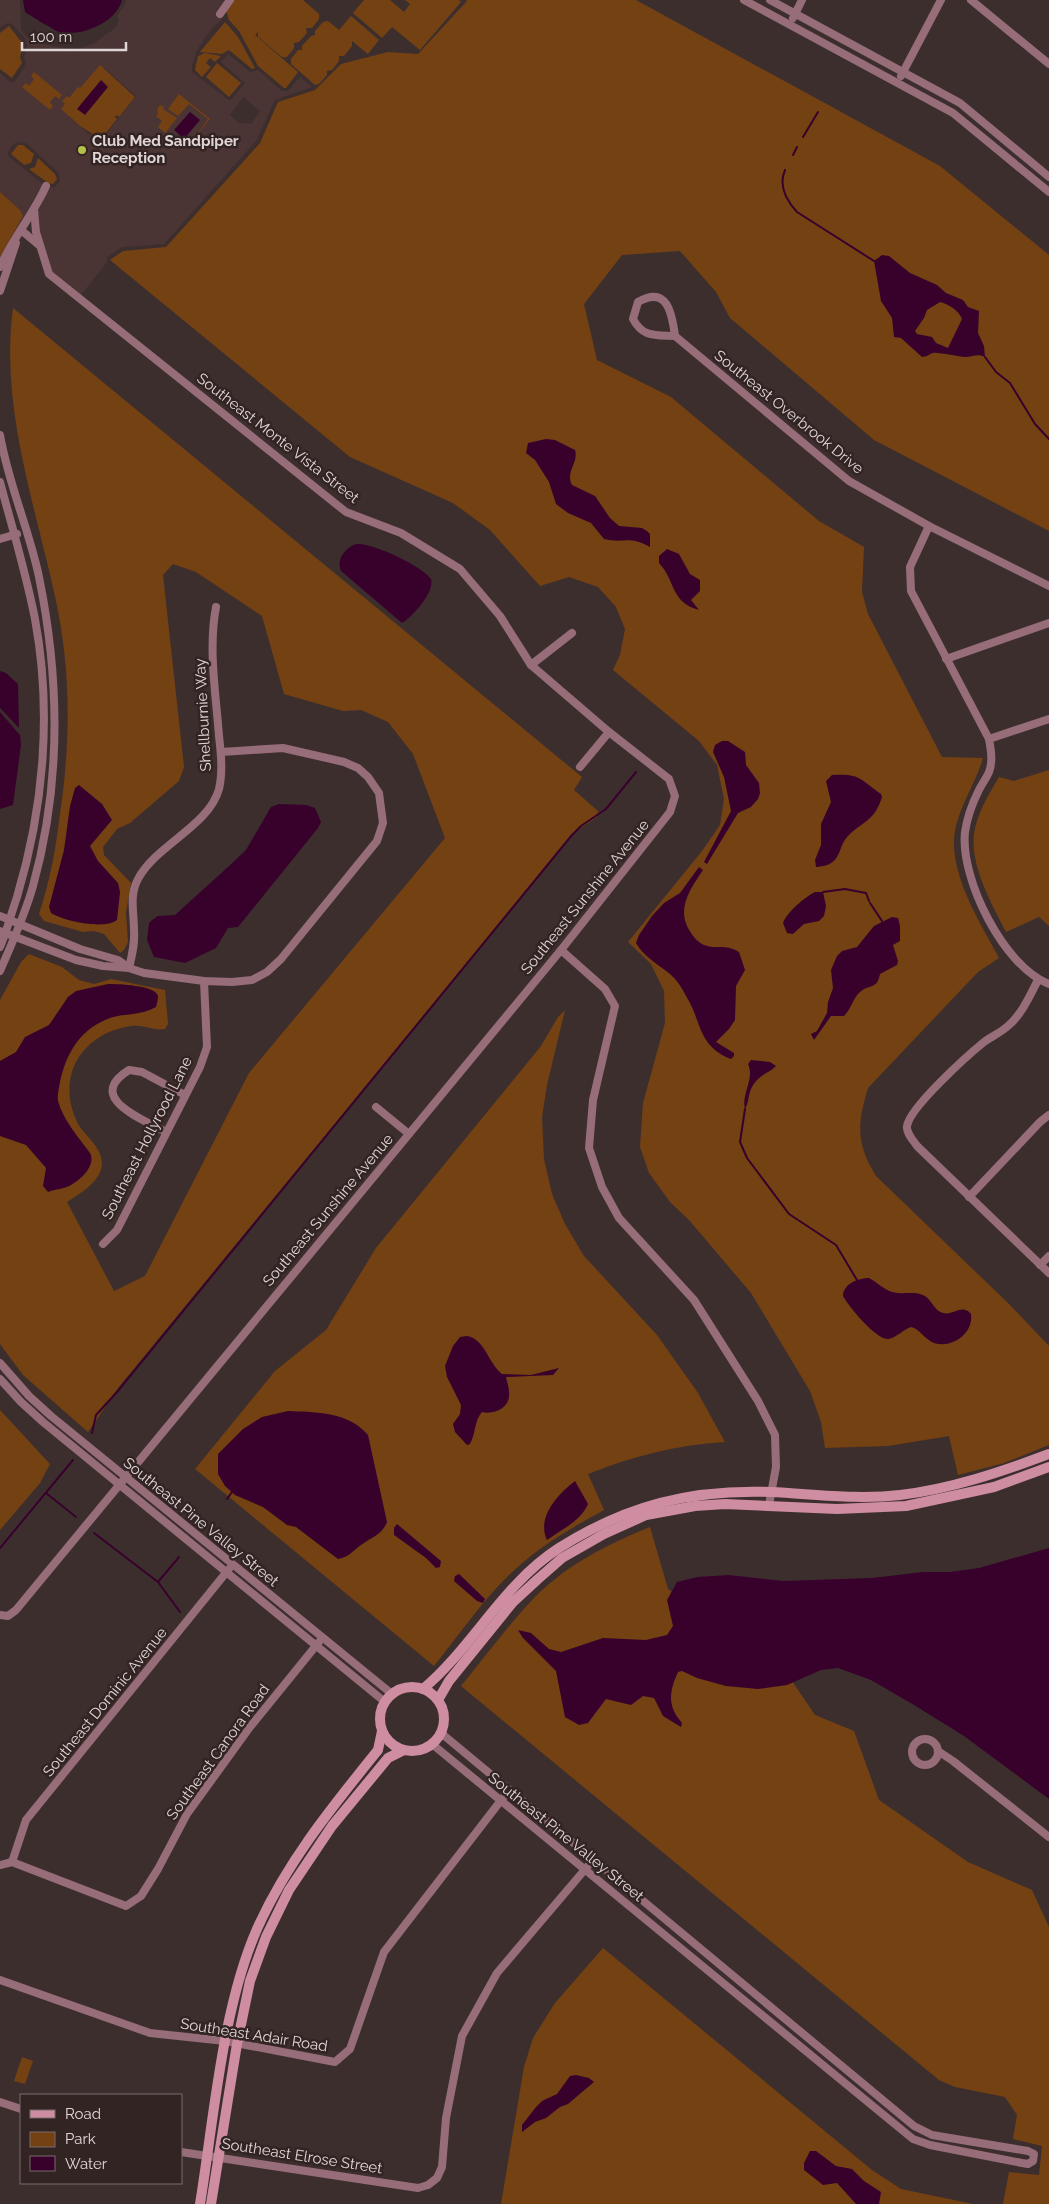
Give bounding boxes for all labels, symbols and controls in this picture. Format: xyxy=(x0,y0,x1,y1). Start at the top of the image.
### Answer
scale bar xyxy=(22,20,126,52)
text: 100 m xyxy=(30,28,72,46)
place label: Club Med Sandpiper Reception xyxy=(92,132,239,167)
marker: Club Med Sandpiper Reception xyxy=(76,144,88,156)
street label: Southeast Overbrook Drive xyxy=(711,346,867,478)
street label: Southeast Monte Vista Street xyxy=(193,369,363,507)
street label: Shellburnie Way xyxy=(191,658,215,772)
street label: Southeast Sunshine Avenue xyxy=(517,816,653,978)
street label: Southeast Hollyrood Lane xyxy=(98,1053,196,1222)
street label: Southeast Sunshine Avenue xyxy=(259,1130,397,1290)
street label: Southeast Pine Valley Street xyxy=(120,1454,282,1590)
street label: Southeast Dominic Avenue xyxy=(39,1624,171,1780)
street label: Southeast Canora Road xyxy=(163,1681,273,1823)
street label: Southeast Pine Valley Street xyxy=(485,1769,647,1905)
street label: Southeast Adair Road xyxy=(179,2014,329,2056)
legend xyxy=(20,2094,182,2184)
text: Road xyxy=(65,2105,101,2123)
text: Park xyxy=(65,2130,96,2148)
street label: Southeast Elrose Street xyxy=(220,2134,384,2178)
text: Water xyxy=(65,2155,108,2173)

